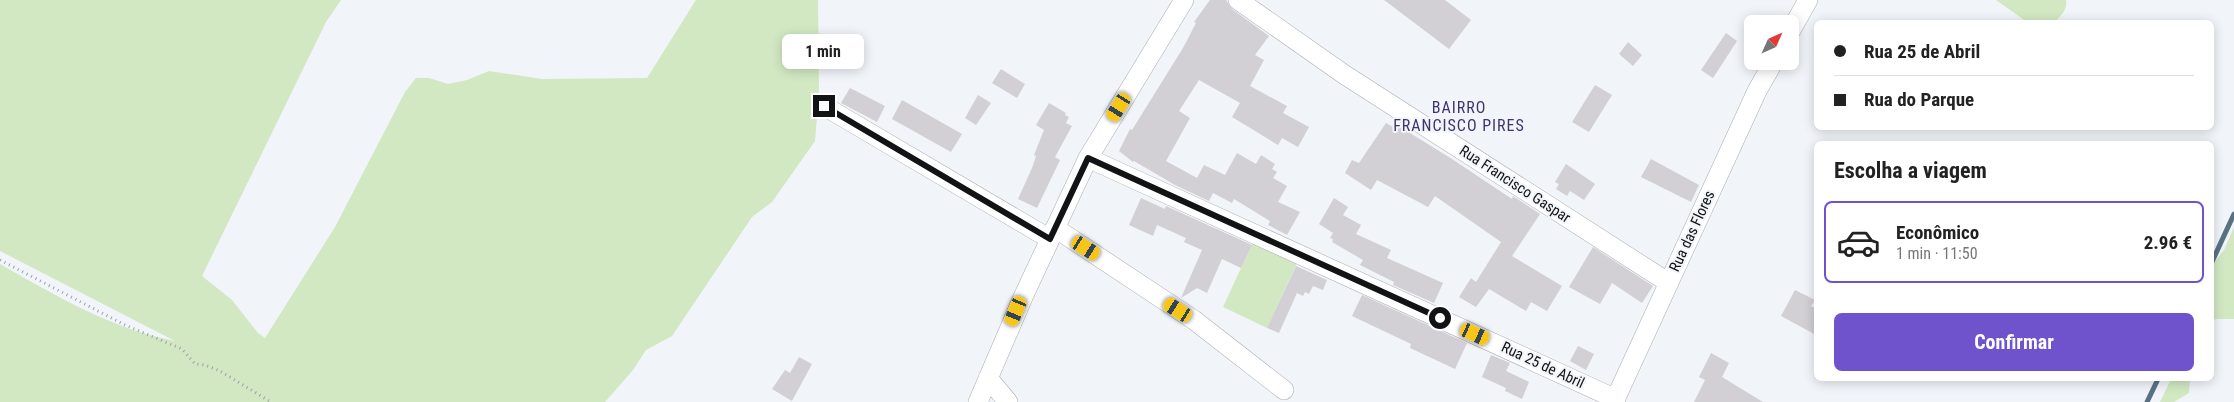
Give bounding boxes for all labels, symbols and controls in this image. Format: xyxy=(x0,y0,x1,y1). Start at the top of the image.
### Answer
north arrow xyxy=(1744,15,1799,70)
map controls xyxy=(1744,15,1799,70)
callout: 1 min xyxy=(783,34,865,68)
text: Rua 25 de Abril xyxy=(1864,40,1980,63)
text: 1 min xyxy=(805,42,841,61)
text: Rua do Parque xyxy=(1864,88,1974,111)
car xyxy=(1104,90,1133,124)
route end xyxy=(813,95,835,117)
district label: BAIRRO FRANCISCO PIRES xyxy=(1393,98,1525,135)
street label: Rua Francisco Gaspar xyxy=(1456,141,1574,227)
text: Escolha a viagem xyxy=(1834,158,1987,183)
street label: Rua das Flores xyxy=(1665,188,1719,274)
icon: car xyxy=(1836,220,1881,265)
text: Econômico xyxy=(1896,221,1979,244)
text: 2.96 € xyxy=(2144,231,2192,254)
car xyxy=(1069,234,1102,262)
text: 1 min · 11:50 xyxy=(1896,244,1978,263)
car xyxy=(1003,294,1028,328)
car xyxy=(1161,296,1194,324)
route start xyxy=(1429,307,1451,329)
button: Confirmar xyxy=(1834,313,2194,371)
car xyxy=(1458,321,1491,347)
street label: Rua 25 de Abril xyxy=(1499,338,1587,392)

